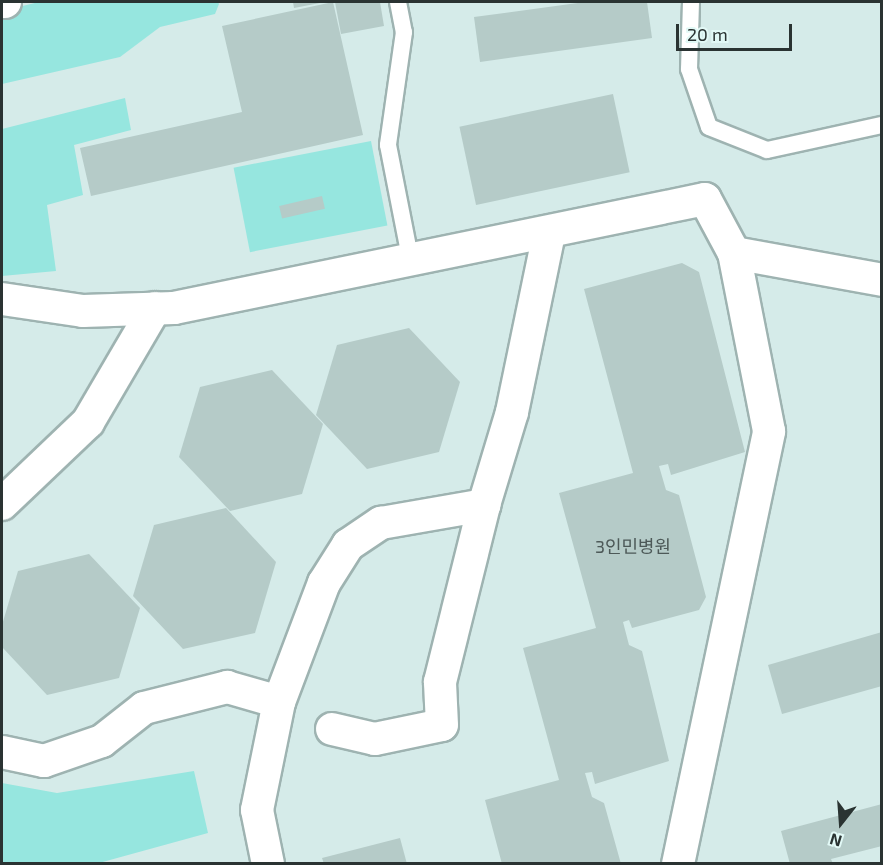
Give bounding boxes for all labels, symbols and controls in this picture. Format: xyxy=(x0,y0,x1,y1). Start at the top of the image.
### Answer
scale bar xyxy=(679,12,794,50)
text: 20 m xyxy=(687,23,728,45)
house number: 3인민병원 xyxy=(595,535,671,557)
north arrow xyxy=(811,793,871,853)
text: N xyxy=(827,830,844,851)

